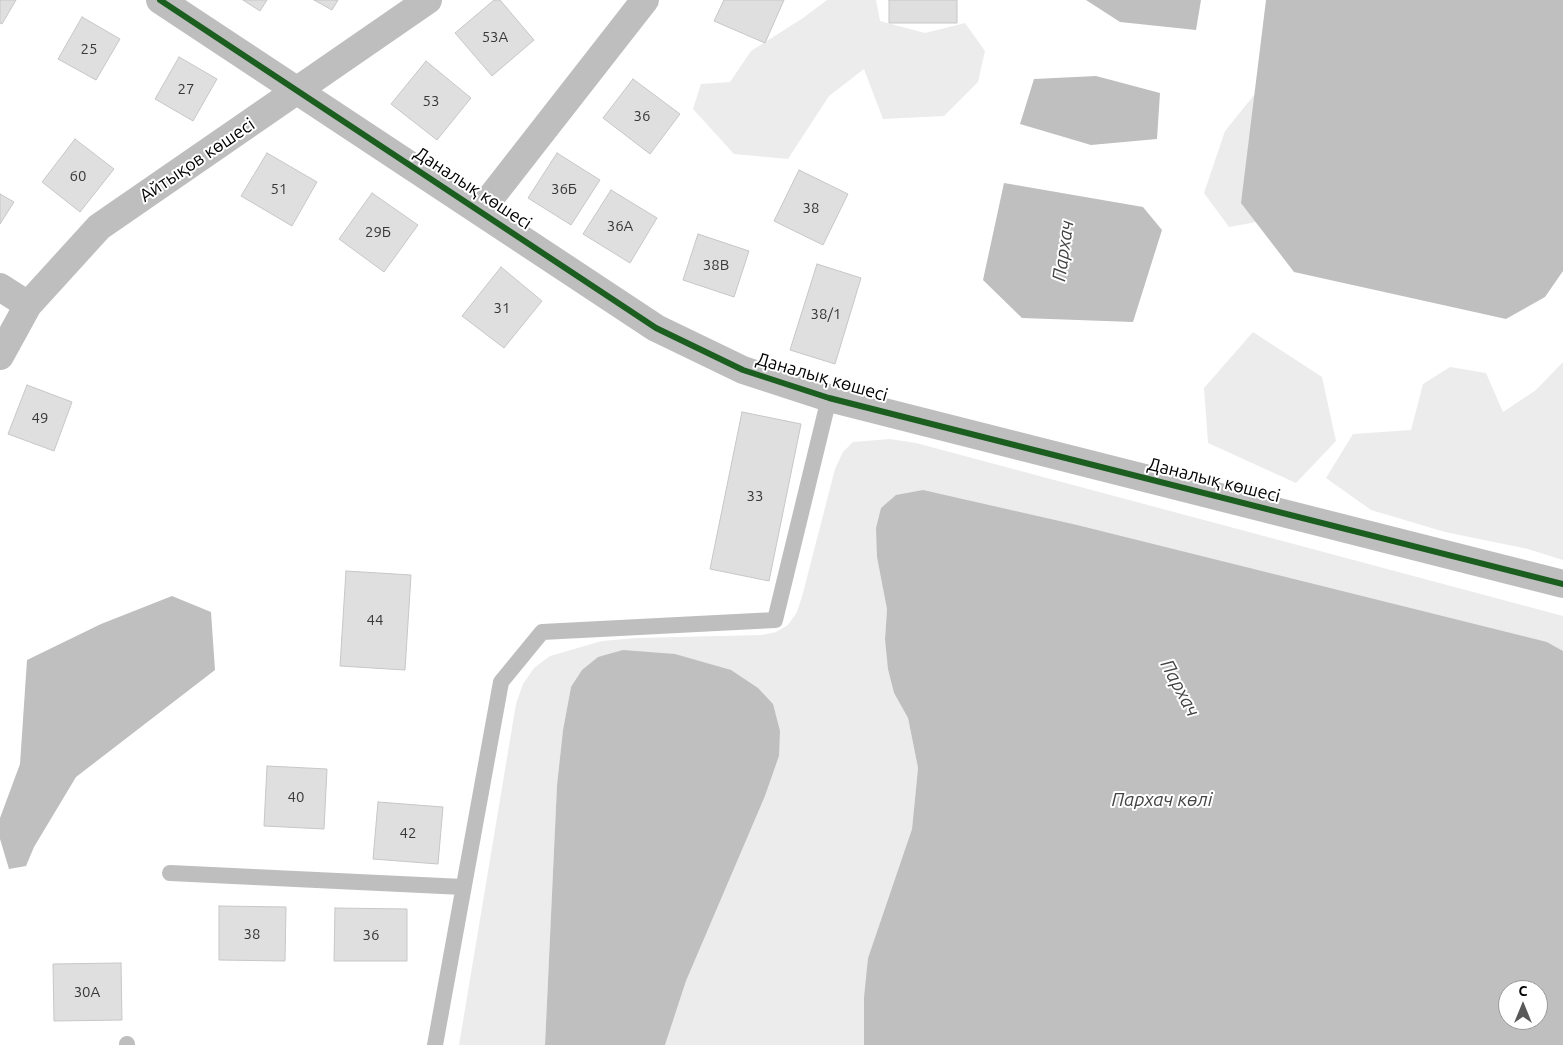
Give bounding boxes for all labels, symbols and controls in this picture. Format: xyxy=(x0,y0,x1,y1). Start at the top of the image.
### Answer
house number: 53А xyxy=(482,28,508,46)
house number: 25 xyxy=(81,40,97,58)
house number: 27 xyxy=(178,80,194,98)
house number: 53 xyxy=(423,92,439,110)
house number: 36 xyxy=(634,107,650,125)
street label: Айтықов көшесі xyxy=(135,113,259,207)
street label: Даналық көшесі xyxy=(410,142,536,234)
house number: 60 xyxy=(70,167,86,185)
house number: 51 xyxy=(271,180,287,198)
house number: 36Б xyxy=(551,180,577,198)
house number: 38 xyxy=(803,199,819,217)
house number: 36А xyxy=(607,217,633,235)
water label: Пархач xyxy=(1047,219,1079,283)
house number: 29Б xyxy=(365,223,391,241)
house number: 38В xyxy=(703,256,729,274)
house number: 31 xyxy=(494,299,510,317)
house number: 38/1 xyxy=(811,305,841,323)
street label: Даналық көшесі xyxy=(754,348,890,406)
house number: 49 xyxy=(32,409,48,427)
street label: Даналық көшесі xyxy=(1145,453,1283,507)
house number: 33 xyxy=(747,487,763,505)
house number: 44 xyxy=(367,611,383,629)
water label: Пархач xyxy=(1155,655,1205,721)
house number: 40 xyxy=(288,788,304,806)
water label: Пархач көлі xyxy=(1112,789,1212,811)
house number: 42 xyxy=(400,824,416,842)
house number: 38 xyxy=(244,925,260,943)
house number: 36 xyxy=(363,926,379,944)
north arrow xyxy=(1498,980,1548,1030)
house number: 30А xyxy=(74,983,100,1001)
text: С xyxy=(1519,983,1527,999)

